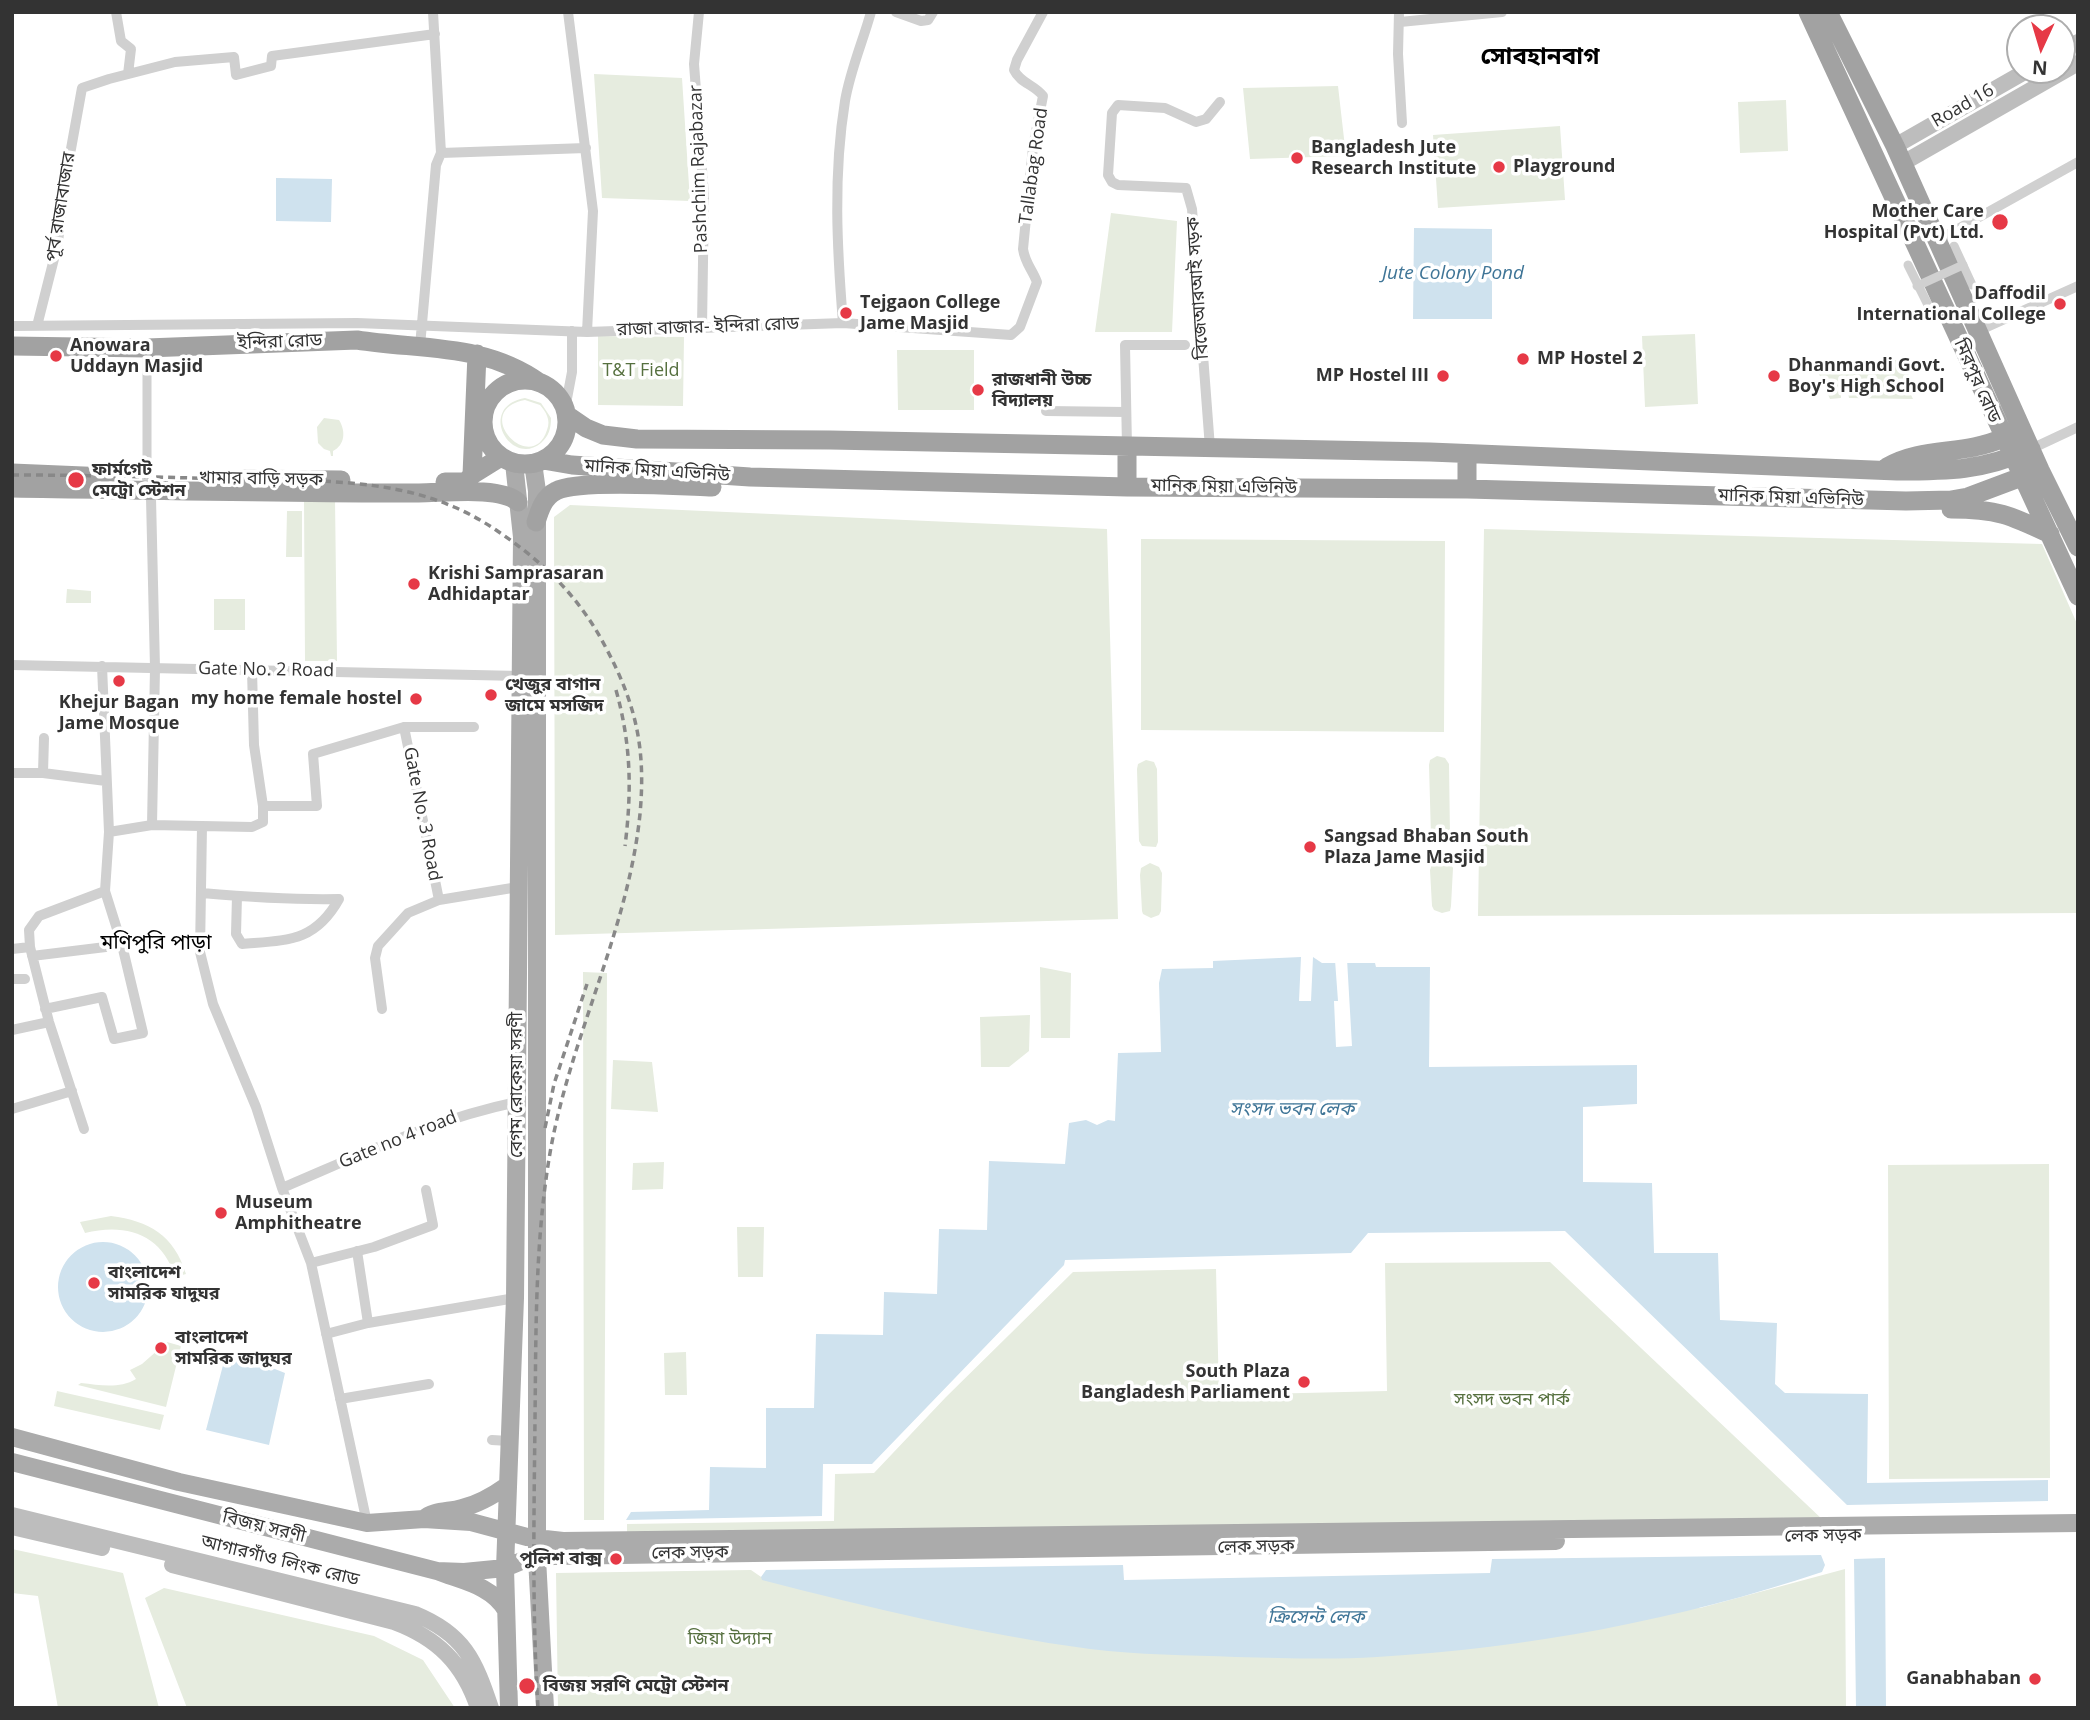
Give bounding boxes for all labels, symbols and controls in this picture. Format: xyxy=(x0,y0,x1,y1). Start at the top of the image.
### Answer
north arrow xyxy=(2006,14,2076,84)
district label: সোবহানবাগ xyxy=(1481,43,1599,71)
text: N xyxy=(2031,54,2048,81)
street label: Road 16 xyxy=(1928,80,1998,132)
street label: Pashchim Rajabazar xyxy=(685,84,713,254)
street label: Tallabag Road xyxy=(1015,106,1053,226)
place label: Bangladesh Jute Research Institute xyxy=(1311,137,1476,180)
marker: Bangladesh Jute Research Institute xyxy=(1289,150,1305,166)
street label: পূর্ব রাজাবাজার xyxy=(42,151,80,263)
place label: Playground xyxy=(1513,156,1615,178)
marker: Playground xyxy=(1491,159,1507,175)
place label: Mother Care Hospital (Pvt) Ltd. xyxy=(1824,201,1984,244)
marker: Mother Care Hospital (Pvt) Ltd. xyxy=(1990,212,2010,232)
street label: বিজেআরআই সড়ক xyxy=(1182,216,1214,360)
water label: Jute Colony Pond xyxy=(1382,263,1524,285)
place label: Daffodil International College xyxy=(1857,283,2046,326)
place label: Tejgaon College Jame Masjid xyxy=(860,292,1000,334)
marker: Daffodil International College xyxy=(2052,296,2068,312)
marker: Tejgaon College Jame Masjid xyxy=(838,305,854,321)
street label: রাজা বাজার- ইন্দিরা রোড xyxy=(617,313,799,341)
street label: ইন্দিরা রোড xyxy=(237,330,323,354)
place label: Anowara Uddayn Masjid xyxy=(70,335,203,378)
street label: মিরপুর রোড xyxy=(1949,336,2005,426)
marker: Anowara Uddayn Masjid xyxy=(48,348,64,364)
place label: MP Hostel 2 xyxy=(1537,348,1643,370)
marker: MP Hostel 2 xyxy=(1515,351,1531,367)
place label: Dhanmandi Govt. Boy's High School xyxy=(1788,355,1945,398)
park label: T&T Field xyxy=(602,360,680,382)
place label: MP Hostel III xyxy=(1316,365,1429,387)
marker: MP Hostel III xyxy=(1435,368,1451,384)
marker: Dhanmandi Govt. Boy's High School xyxy=(1766,368,1782,384)
place label: রাজধানী উচ্চ বিদ্যালয় xyxy=(992,369,1091,412)
marker: রাজধানী উচ্চ বিদ্যালয় xyxy=(970,382,986,398)
street label: মানিক মিয়া এভিনিউ xyxy=(583,455,731,487)
place label: ফার্মগেট মেট্রো স্টেশন xyxy=(92,459,186,502)
street label: খামার বাড়ি সড়ক xyxy=(199,467,323,491)
marker: ফার্মগেট মেট্রো স্টেশন xyxy=(66,470,86,490)
street label: মানিক মিয়া এভিনিউ xyxy=(1151,475,1297,499)
street label: মানিক মিয়া এভিনিউ xyxy=(1718,485,1864,511)
place label: Krishi Samprasaran Adhidaptar xyxy=(428,563,604,606)
marker: Krishi Samprasaran Adhidaptar xyxy=(406,576,422,592)
street label: Gate No. 2 Road xyxy=(198,658,334,682)
marker: Khejur Bagan Jame Mosque xyxy=(111,673,127,689)
place label: খেজুর বাগান জামে মসজিদ xyxy=(505,674,604,716)
marker: খেজুর বাগান জামে মসজিদ xyxy=(483,687,499,703)
place label: my home female hostel xyxy=(191,688,402,710)
marker: my home female hostel xyxy=(408,691,424,707)
place label: Khejur Bagan Jame Mosque xyxy=(59,692,179,734)
street label: Gate No. 3 Road xyxy=(398,745,446,883)
place label: Sangsad Bhaban South Plaza Jame Masjid xyxy=(1324,826,1529,868)
marker: Sangsad Bhaban South Plaza Jame Masjid xyxy=(1302,839,1318,855)
district label: মণিপুরি পাড়া xyxy=(100,930,212,956)
street label: বেগম রোকেয়া সরণী xyxy=(506,1012,528,1158)
water label: সংসদ ভবন লেক xyxy=(1230,1099,1354,1121)
street label: Gate no 4 road xyxy=(336,1107,460,1173)
place label: Museum Amphitheatre xyxy=(235,1192,362,1234)
marker: Museum Amphitheatre xyxy=(213,1205,229,1221)
place label: বাংলাদেশ সামরিক যাদুঘর xyxy=(108,1262,220,1304)
marker: বাংলাদেশ সামরিক যাদুঘর xyxy=(86,1275,102,1291)
place label: বাংলাদেশ সামরিক জাদুঘর xyxy=(175,1327,292,1370)
marker: বাংলাদেশ সামরিক জাদুঘর xyxy=(153,1340,169,1356)
place label: South Plaza Bangladesh Parliament xyxy=(1081,1361,1290,1404)
marker: South Plaza Bangladesh Parliament xyxy=(1296,1374,1312,1390)
park label: সংসদ ভবন পার্ক xyxy=(1454,1389,1570,1411)
street label: বিজয় সরণী xyxy=(220,1506,308,1548)
street label: লেক সড়ক xyxy=(1784,1525,1862,1547)
street label: আগারগাঁও লিংক রোড xyxy=(199,1531,361,1591)
street label: লেক সড়ক xyxy=(1217,1536,1295,1558)
street label: লেক সড়ক xyxy=(651,1542,729,1564)
place label: পুলিশ বাক্স xyxy=(519,1548,602,1570)
marker: পুলিশ বাক্স xyxy=(608,1551,624,1567)
water label: ক্রিসেন্ট লেক xyxy=(1268,1607,1364,1629)
park label: জিয়া উদ্যান xyxy=(688,1628,772,1650)
place label: Ganabhaban xyxy=(1906,1668,2021,1690)
marker: Ganabhaban xyxy=(2027,1671,2043,1687)
place label: বিজয় সরণি মেট্রো স্টেশন xyxy=(543,1675,729,1697)
marker: বিজয় সরণি মেট্রো স্টেশন xyxy=(517,1676,537,1696)

